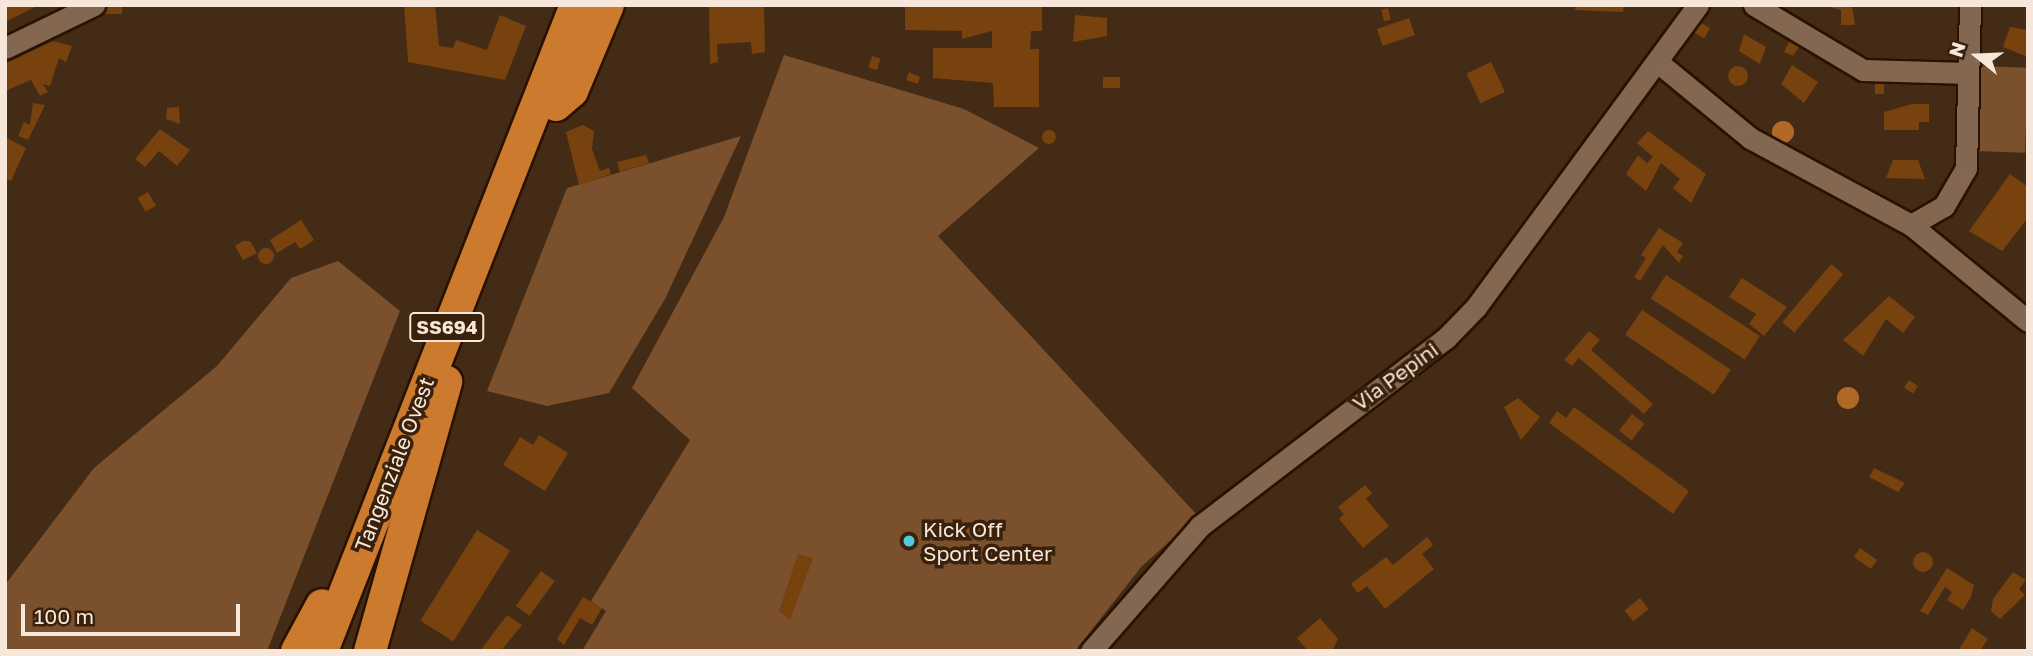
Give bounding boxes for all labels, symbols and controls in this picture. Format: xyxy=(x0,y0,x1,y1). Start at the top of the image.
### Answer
north arrow xyxy=(1942,21,2012,91)
text: N xyxy=(1943,39,1970,60)
road number: SS694 xyxy=(408,312,486,342)
street label: Via Pepini xyxy=(1347,337,1443,415)
street label: Tangenziale Ovest xyxy=(349,373,439,555)
place label: Kick Off Sport Center xyxy=(923,516,1052,566)
marker: Kick Off Sport Center xyxy=(901,533,917,549)
scale bar xyxy=(24,590,243,634)
text: 100 m xyxy=(34,603,94,629)

